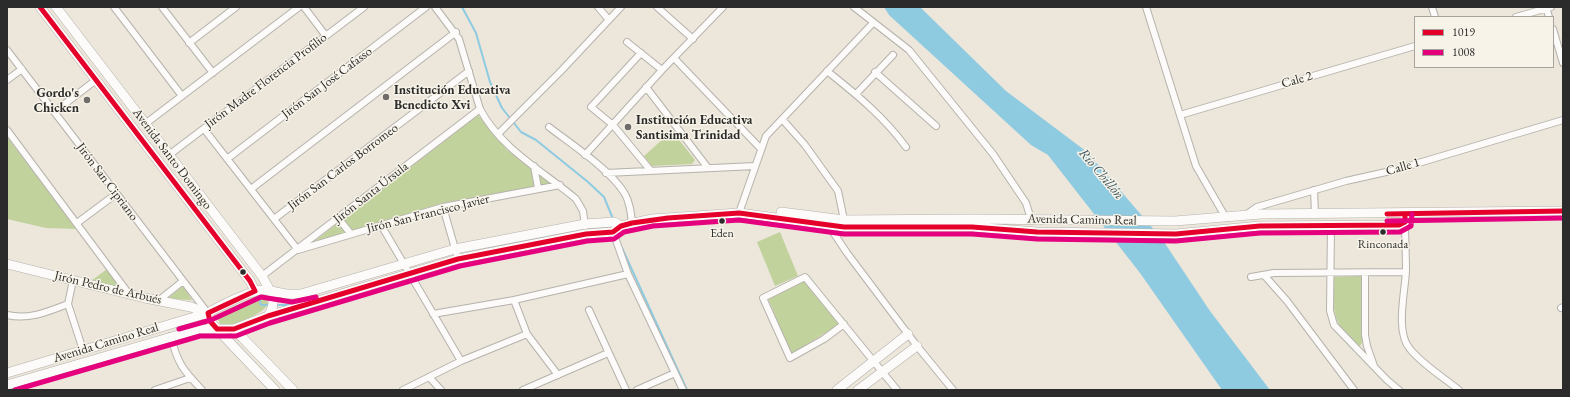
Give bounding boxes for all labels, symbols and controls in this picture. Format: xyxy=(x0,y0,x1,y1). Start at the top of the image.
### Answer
legend xyxy=(1414,16,1554,68)
text: 1019 xyxy=(1452,24,1475,40)
street label: Jirón Madre Florencia Profilio xyxy=(202,30,330,132)
street label: Jirón San José Cafasso xyxy=(279,44,375,122)
text: 1008 xyxy=(1452,44,1475,60)
street label: Cale 2 xyxy=(1280,68,1314,92)
place label: Institución Educativa Benedicto Xvi xyxy=(394,82,511,113)
place label: Gordo's Chicken xyxy=(34,85,79,116)
marker: Institución Educativa Benedicto Xvi xyxy=(381,92,391,102)
marker: Gordo's Chicken xyxy=(82,95,92,105)
street label: Avenida Santo Domingo xyxy=(129,105,215,213)
place label: Institución Educativa Santisima Trinidad xyxy=(636,112,753,143)
street label: Jirón San Carlos Borromeo xyxy=(285,120,401,214)
marker: Institución Educativa Santisima Trinidad xyxy=(623,122,633,132)
street label: Jirón San Cipriano xyxy=(73,140,141,224)
water label: Río Chillón xyxy=(1075,145,1127,203)
street label: Calle 1 xyxy=(1384,155,1422,179)
street label: Jirón Santa Úrsula xyxy=(330,159,412,227)
street label: Jirón San Francisco Javier xyxy=(365,191,491,237)
street label: Avenida Camino Real xyxy=(1027,211,1137,229)
marker: Eden xyxy=(717,216,727,226)
place label: Eden xyxy=(710,227,734,241)
marker: Rinconada xyxy=(1378,227,1388,237)
place label: Rinconada xyxy=(1358,238,1408,252)
unlabelled marker xyxy=(238,267,248,277)
street label: Jirón Pedro de Arbués xyxy=(53,268,163,308)
street label: Avenida Camino Real xyxy=(52,320,160,366)

